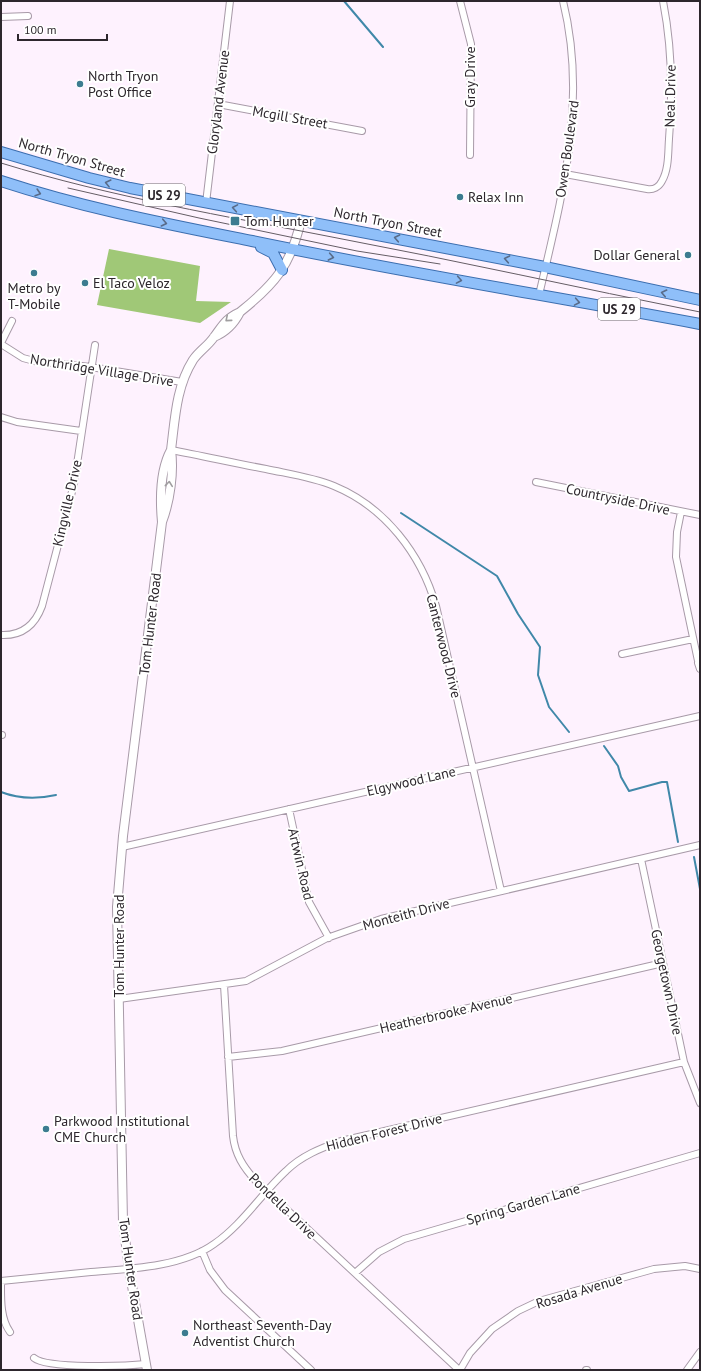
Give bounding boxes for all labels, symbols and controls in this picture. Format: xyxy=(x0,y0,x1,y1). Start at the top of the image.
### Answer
scale bar xyxy=(18,16,107,42)
text: 100 m xyxy=(24,22,57,37)
street label: Gray Drive xyxy=(461,46,479,108)
street label: Gloryland Avenue xyxy=(203,49,233,155)
street label: Neal Drive xyxy=(660,65,680,127)
place label: North Tryon Post Office xyxy=(88,67,158,101)
marker: North Tryon Post Office xyxy=(75,79,85,89)
street label: Owen Boulevard xyxy=(551,99,583,199)
street label: Mcgill Street xyxy=(251,102,329,133)
street label: North Tryon Street xyxy=(17,133,128,181)
one-way arrow xyxy=(104,179,111,187)
road number: US 29 xyxy=(143,184,185,206)
one-way arrow xyxy=(34,188,41,197)
place label: Relax Inn xyxy=(468,188,524,206)
marker: Relax Inn xyxy=(455,192,465,202)
street label: North Tryon Street xyxy=(332,203,444,241)
one-way arrow xyxy=(232,204,238,213)
place label: Tom Hunter xyxy=(244,212,314,230)
marker: Tom Hunter xyxy=(229,215,241,227)
one-way arrow xyxy=(161,219,168,227)
one-way arrow xyxy=(394,235,400,243)
place label: Dollar General xyxy=(593,246,680,264)
marker: Dollar General xyxy=(683,250,693,260)
one-way arrow xyxy=(328,252,334,261)
one-way arrow xyxy=(504,256,510,264)
marker: Metro by T-Mobile xyxy=(29,268,39,278)
place label: El Taco Veloz xyxy=(93,274,170,292)
one-way arrow xyxy=(456,276,462,284)
marker: El Taco Veloz xyxy=(80,278,90,288)
place label: Metro by T-Mobile xyxy=(8,279,61,313)
one-way arrow xyxy=(661,289,667,297)
one-way arrow xyxy=(574,297,580,306)
road number: US 29 xyxy=(598,298,640,320)
one-way arrow xyxy=(225,315,232,322)
street label: Northridge Village Drive xyxy=(29,350,175,390)
street label: Kingville Drive xyxy=(48,458,86,548)
street label: Countryside Drive xyxy=(564,479,672,519)
one-way arrow xyxy=(165,481,174,487)
street label: Tom Hunter Road xyxy=(135,572,165,676)
street label: Canterwood Drive xyxy=(422,592,466,700)
street label: Elgywood Lane xyxy=(365,762,457,800)
street label: Artwin Road xyxy=(284,826,318,902)
street label: Tom Hunter Road xyxy=(110,894,128,998)
street label: Monteith Drive xyxy=(361,894,451,934)
street label: Georgetown Drive xyxy=(647,928,687,1036)
street label: Heatherbrooke Avenue xyxy=(378,989,514,1037)
street label: Hidden Forest Drive xyxy=(324,1109,444,1155)
place label: Parkwood Institutional CME Church xyxy=(54,1112,189,1146)
marker: Parkwood Institutional CME Church xyxy=(41,1124,51,1134)
street label: Pondella Drive xyxy=(245,1169,321,1243)
street label: Spring Garden Lane xyxy=(464,1179,582,1229)
street label: Tom Hunter Road xyxy=(115,1217,147,1321)
street label: Rosada Avenue xyxy=(534,1269,624,1313)
place label: Northeast Seventh-Day Adventist Church xyxy=(193,1316,332,1350)
marker: Northeast Seventh-Day Adventist Church xyxy=(180,1328,190,1338)

